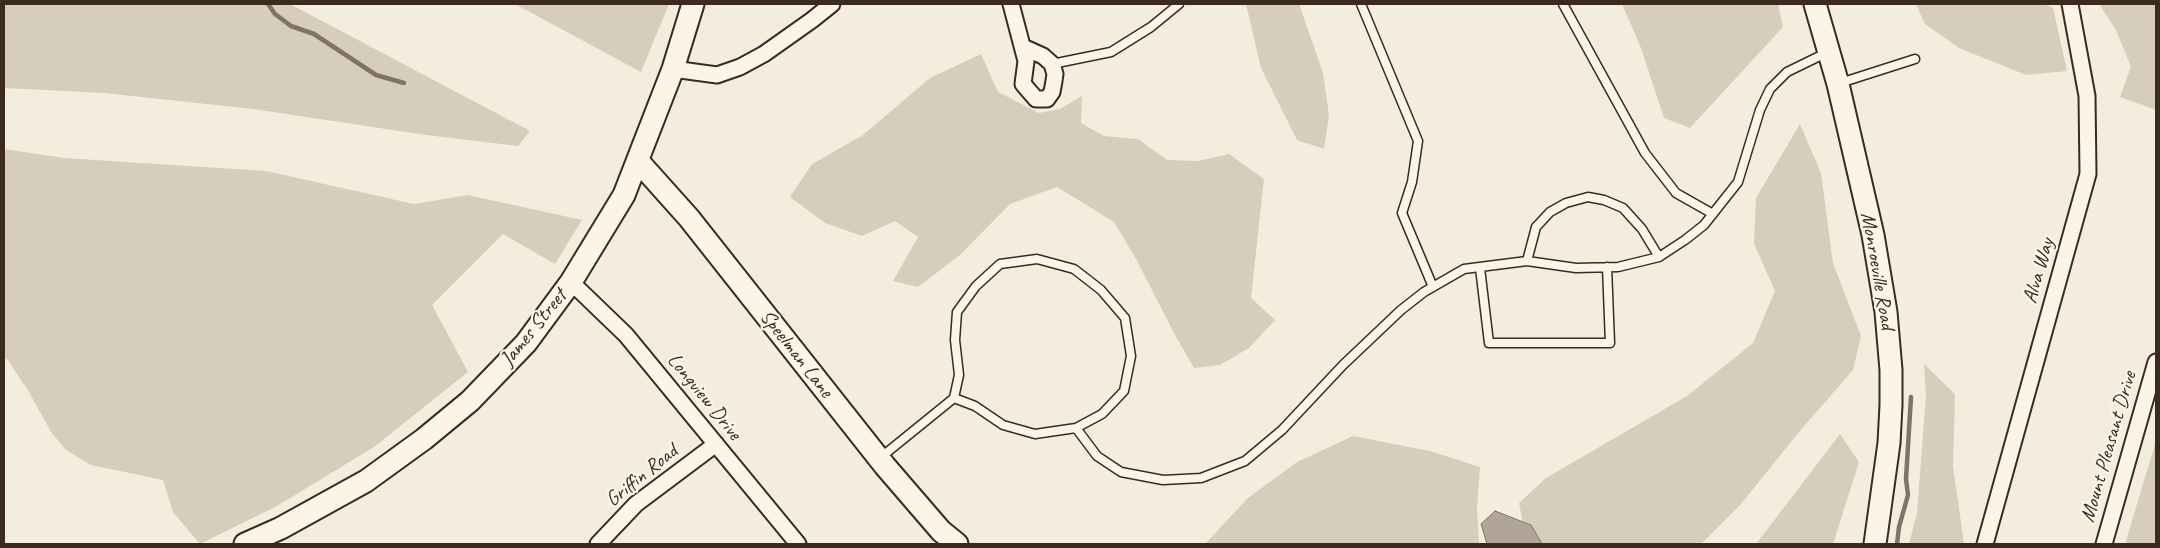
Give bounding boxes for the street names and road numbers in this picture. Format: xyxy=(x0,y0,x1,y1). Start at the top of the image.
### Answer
street label: Monroeville Road xyxy=(1854,210,1900,332)
street label: Alva Way xyxy=(2018,236,2060,306)
street label: James Street xyxy=(495,284,573,372)
street label: Speelman Lane xyxy=(754,305,838,403)
street label: Longview Drive xyxy=(661,348,747,446)
street label: Mount Pleasant Drive xyxy=(2075,369,2143,525)
street label: Griffin Road xyxy=(601,439,683,513)

